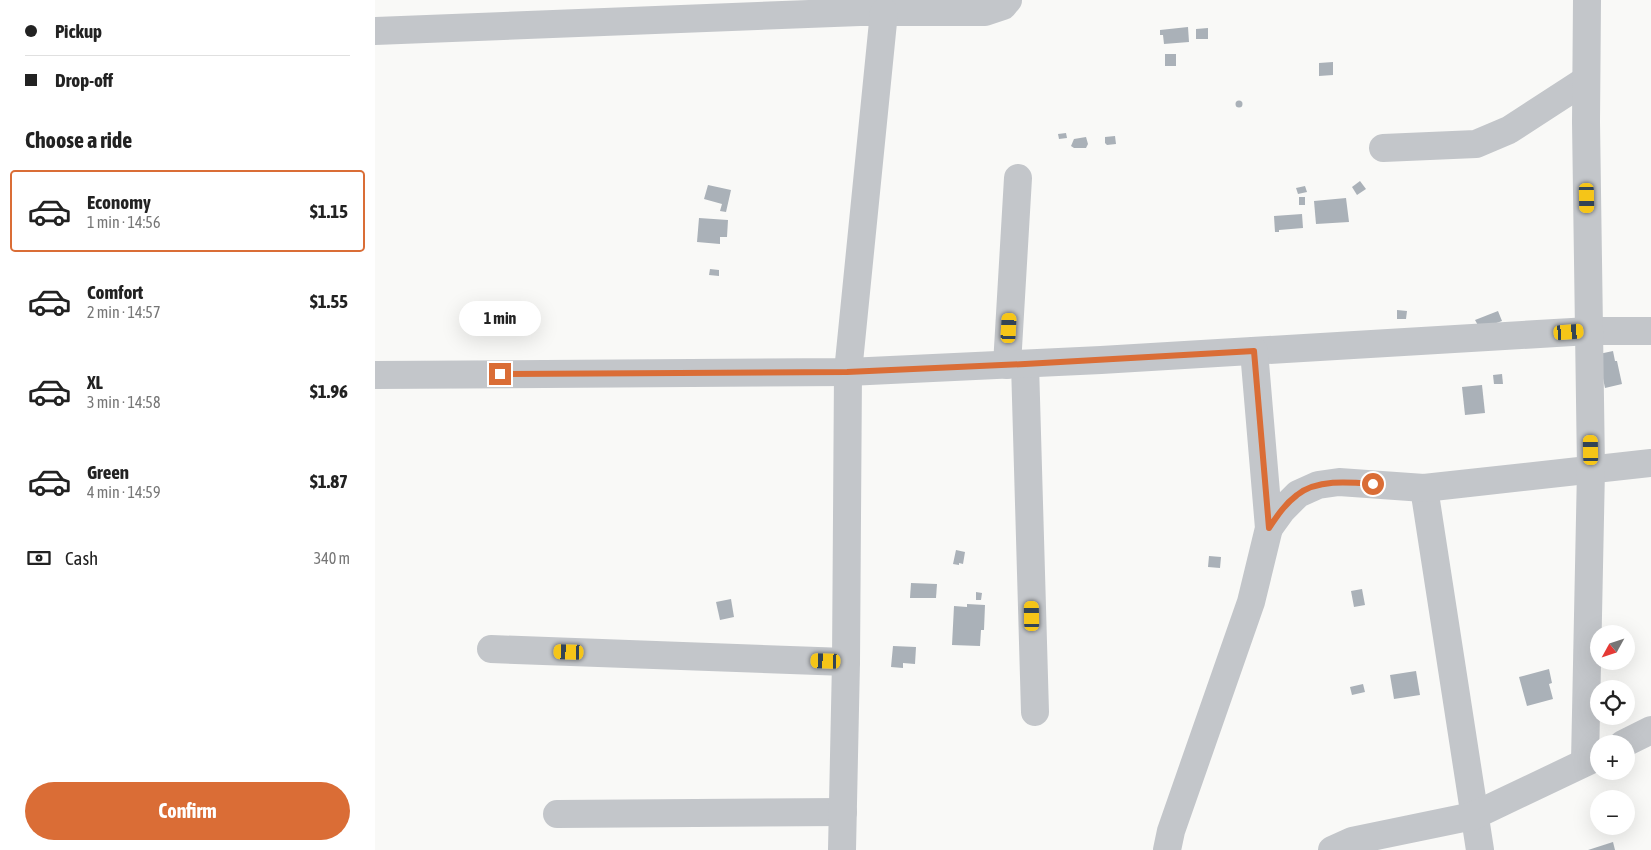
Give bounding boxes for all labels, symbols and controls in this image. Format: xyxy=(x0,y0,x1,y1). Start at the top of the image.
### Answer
text: Pickup xyxy=(55,20,102,42)
text: Drop-off xyxy=(55,69,113,91)
text: Choose a ride xyxy=(25,127,132,153)
car xyxy=(1579,183,1594,213)
icon: car xyxy=(27,189,72,234)
text: Economy xyxy=(87,191,151,213)
text: $1.15 xyxy=(310,200,348,222)
text: 1 min · 14:56 xyxy=(87,213,160,231)
icon: car xyxy=(27,279,72,324)
text: Comfort xyxy=(87,281,143,303)
text: $1.55 xyxy=(310,290,348,312)
callout: 1 min xyxy=(459,302,541,336)
text: 2 min · 14:57 xyxy=(87,303,160,321)
text: 1 min xyxy=(484,309,516,327)
car xyxy=(1000,313,1017,343)
car xyxy=(1553,323,1584,341)
route end xyxy=(489,363,511,385)
icon: car xyxy=(27,369,72,414)
text: XL xyxy=(87,371,103,393)
text: $1.96 xyxy=(310,380,348,402)
text: 3 min · 14:58 xyxy=(87,393,160,411)
car xyxy=(1583,435,1598,465)
icon: car xyxy=(27,459,72,504)
text: Green xyxy=(87,461,129,483)
text: $1.87 xyxy=(310,470,348,492)
route start xyxy=(1362,473,1384,495)
text: 4 min · 14:59 xyxy=(87,483,160,501)
icon: cash xyxy=(25,544,53,572)
text: Cash xyxy=(65,547,98,569)
text: 340 m xyxy=(314,549,350,567)
car xyxy=(1024,601,1039,631)
north arrow xyxy=(1590,625,1635,670)
map controls xyxy=(1590,625,1635,835)
car xyxy=(553,644,584,660)
car xyxy=(810,653,841,669)
button: locate xyxy=(1590,680,1635,725)
button: + xyxy=(1590,735,1635,780)
button: Confirm xyxy=(25,782,350,840)
button: − xyxy=(1590,790,1635,835)

